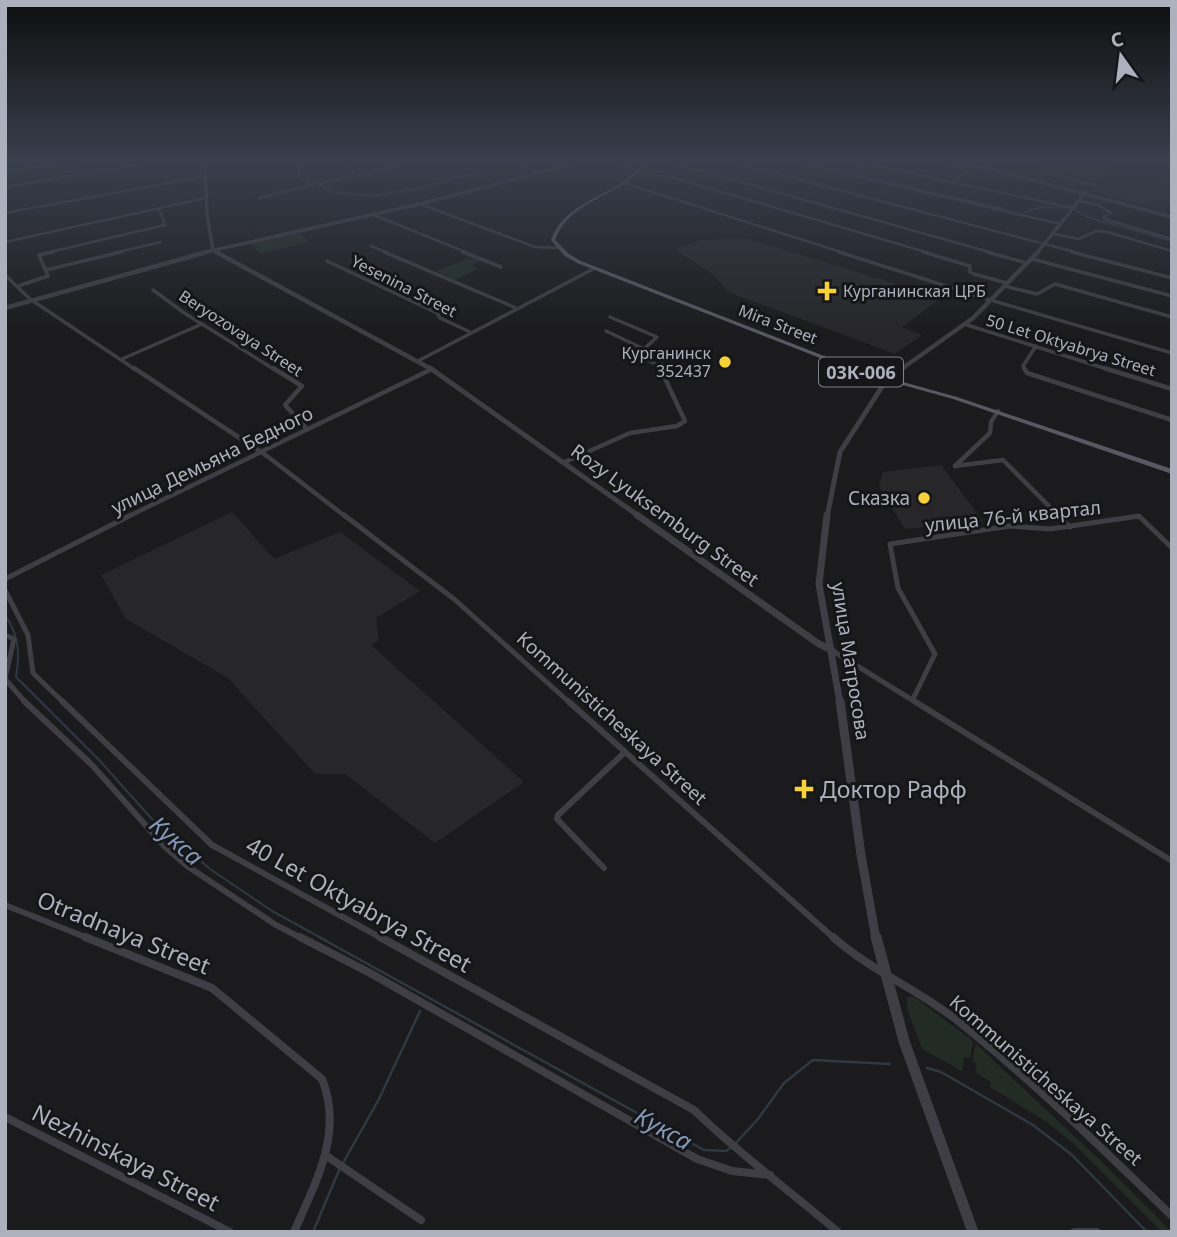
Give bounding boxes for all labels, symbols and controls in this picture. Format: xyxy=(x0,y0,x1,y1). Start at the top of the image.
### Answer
north arrow xyxy=(1086,21,1156,91)
text: С xyxy=(1108,25,1126,54)
street label: Yesenina Street xyxy=(347,250,461,322)
place label: Курганинская ЦРБ xyxy=(843,280,986,302)
marker: Курганинская ЦРБ xyxy=(817,281,837,301)
street label: Beryozovaya Street xyxy=(175,285,307,381)
street label: Mira Street xyxy=(735,299,821,349)
street label: 50 Let Oktyabrya Street xyxy=(984,309,1159,381)
place label: Курганинск 352437 xyxy=(621,342,711,382)
marker: Курганинск 352437 xyxy=(717,354,733,370)
road number: 03К-006 xyxy=(819,358,903,386)
street label: улица Демьяна Бедного xyxy=(107,400,317,520)
street label: Rozy Lyuksemburg Street xyxy=(566,438,764,592)
place label: Сказка xyxy=(848,485,910,511)
marker: Сказка xyxy=(916,490,932,506)
street label: улица 76-й квартал xyxy=(924,494,1102,538)
street label: улица Матросова xyxy=(826,580,876,742)
street label: Kommunisticheskaya Street xyxy=(511,625,713,811)
place label: Доктор Рафф xyxy=(820,773,967,805)
marker: Доктор Рафф xyxy=(794,779,814,799)
water label: Кукса xyxy=(143,808,211,873)
street label: 40 Let Oktyabrya Street xyxy=(240,829,478,979)
street label: Otradnaya Street xyxy=(33,883,215,981)
street label: Kommunisticheskaya Street xyxy=(944,989,1148,1171)
street label: Nezhinskaya Street xyxy=(27,1096,225,1218)
water label: Кукса xyxy=(629,1099,699,1157)

